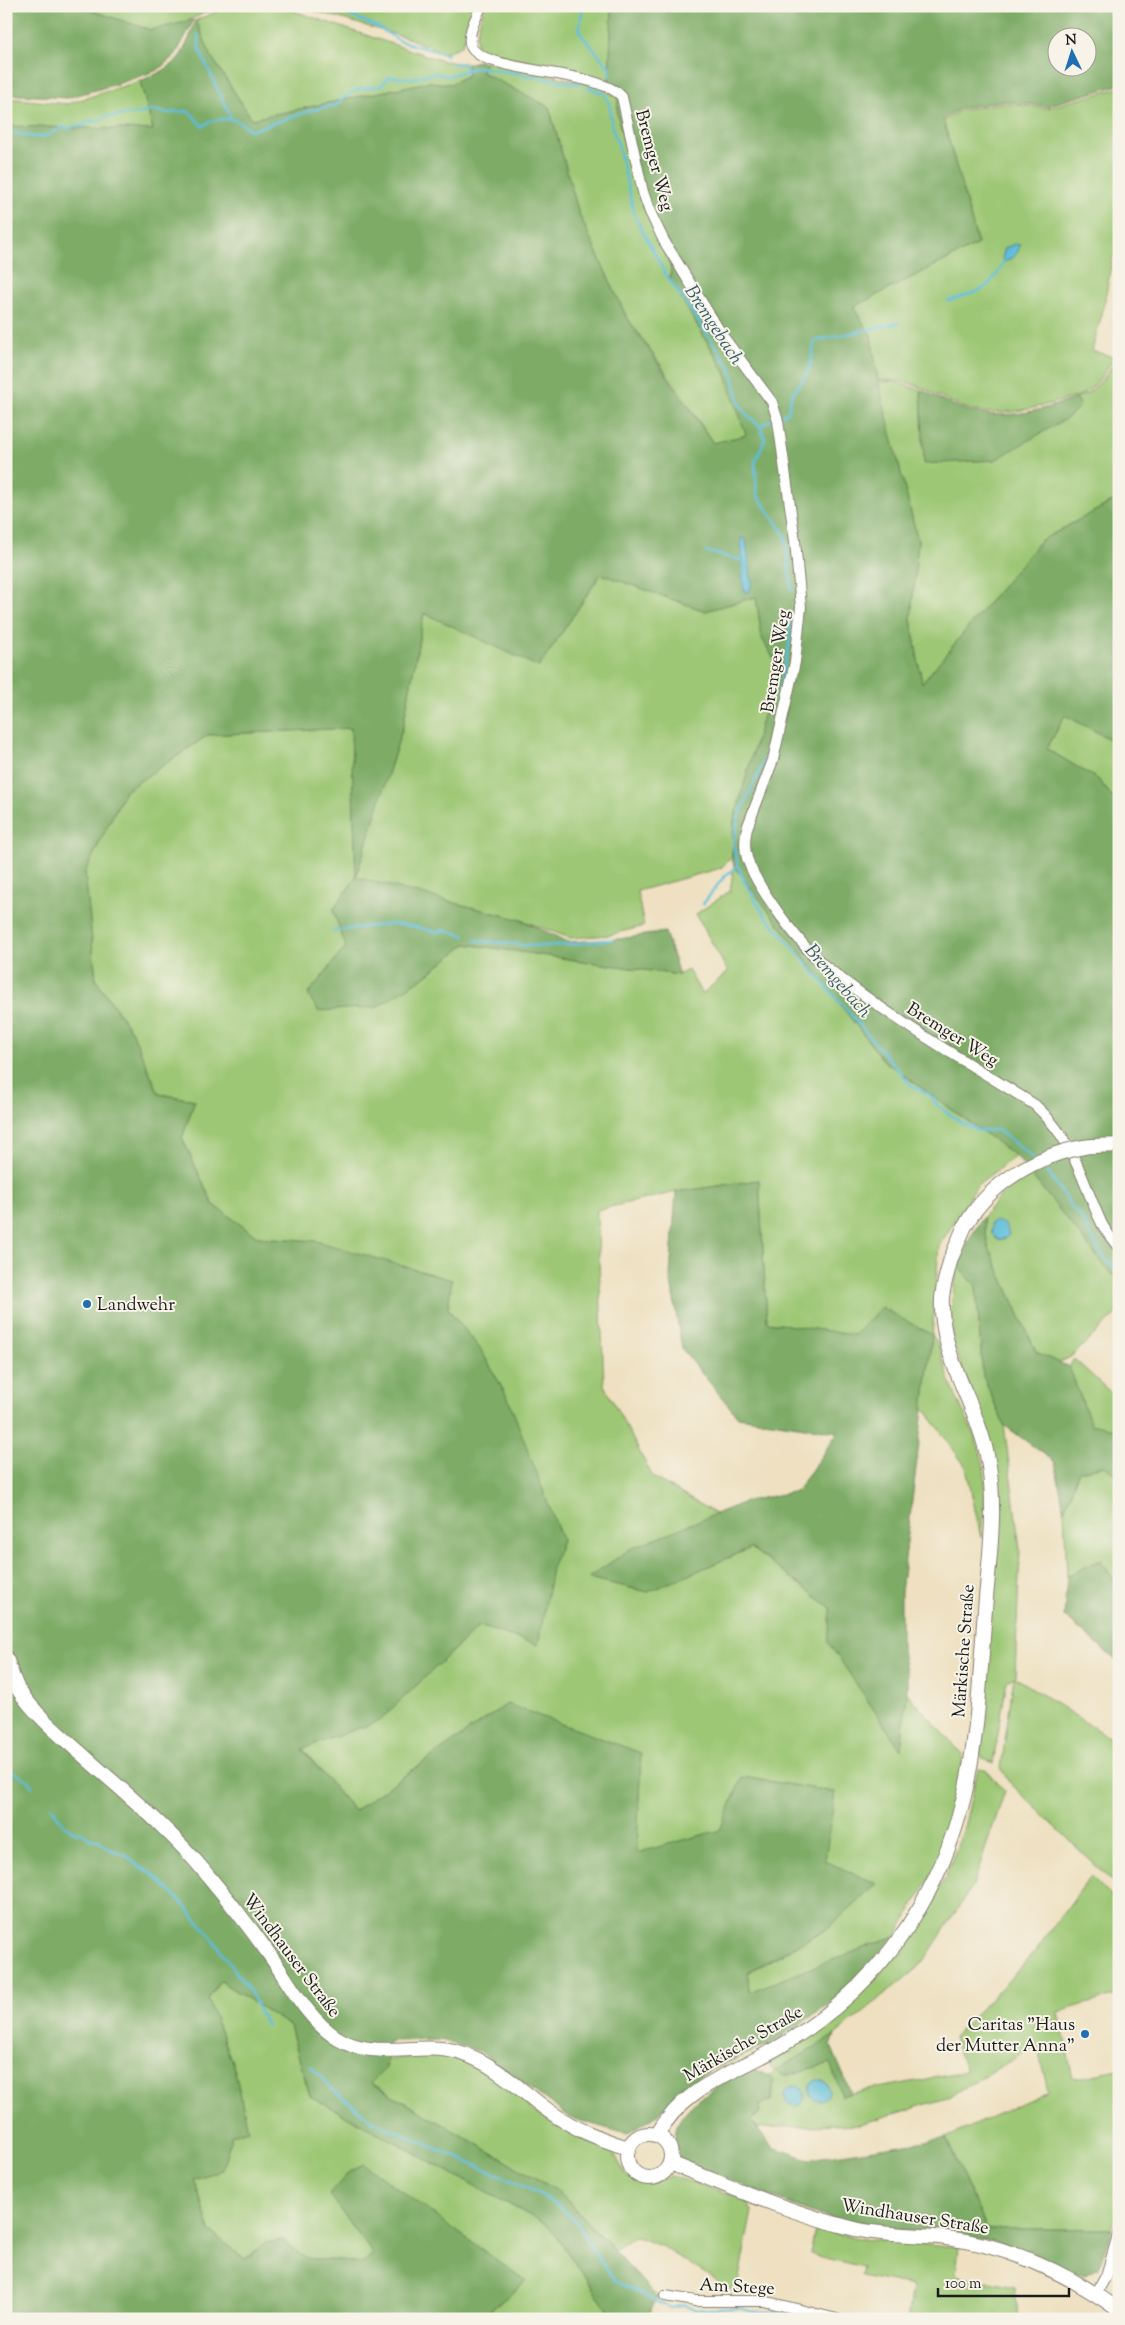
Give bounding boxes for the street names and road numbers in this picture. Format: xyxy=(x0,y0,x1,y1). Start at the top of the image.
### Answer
street label: Bremger Weg xyxy=(627,107,679,214)
street label: Bremger Weg xyxy=(756,608,798,715)
street label: Bremger Weg xyxy=(901,997,1003,1074)
street label: Märkische Straße xyxy=(947,1584,983,1719)
street label: Windhauser Straße xyxy=(235,1889,346,2024)
street label: Märkische Straße xyxy=(680,2000,808,2089)
street label: Windhauser Straße xyxy=(839,2193,991,2243)
street label: Am Stege xyxy=(698,2273,775,2303)

